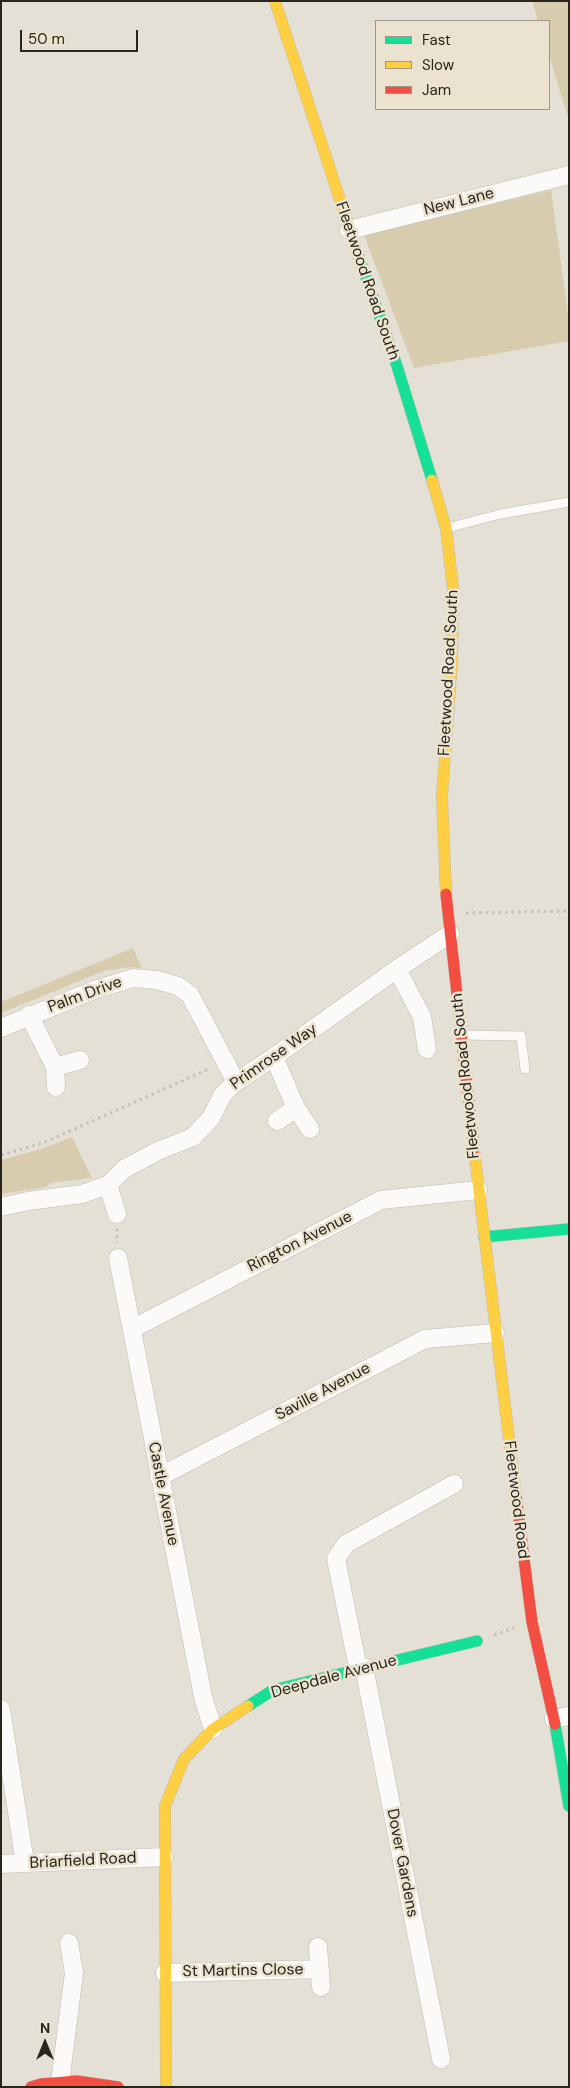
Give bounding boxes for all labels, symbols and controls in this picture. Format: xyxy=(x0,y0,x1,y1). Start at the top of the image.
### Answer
scale bar xyxy=(22,20,140,52)
legend xyxy=(375,20,550,110)
text: 50 m xyxy=(28,29,65,49)
text: Fast xyxy=(422,30,451,50)
text: Slow xyxy=(422,55,454,75)
text: Jam xyxy=(422,80,451,100)
street label: New Lane xyxy=(422,184,496,220)
street label: Fleetwood Road South xyxy=(331,199,403,363)
street label: Fleetwood Road South xyxy=(435,589,463,757)
street label: Palm Drive xyxy=(45,973,125,1017)
street label: Fleetwood Road South xyxy=(448,992,484,1160)
street label: Primrose Way xyxy=(227,1020,321,1094)
street label: Rington Avenue xyxy=(244,1207,356,1277)
street label: Saville Avenue xyxy=(272,1359,374,1425)
street label: Castle Avenue xyxy=(144,1440,182,1548)
street label: Fleetwood Road xyxy=(499,1440,533,1560)
street label: Deepdale Avenue xyxy=(269,1651,399,1703)
street label: Dover Gardens xyxy=(382,1807,422,1919)
street label: Briarfield Road xyxy=(29,1849,137,1873)
street label: St Martins Close xyxy=(182,1960,304,1982)
north arrow xyxy=(20,2018,70,2068)
text: N xyxy=(40,2019,50,2037)

